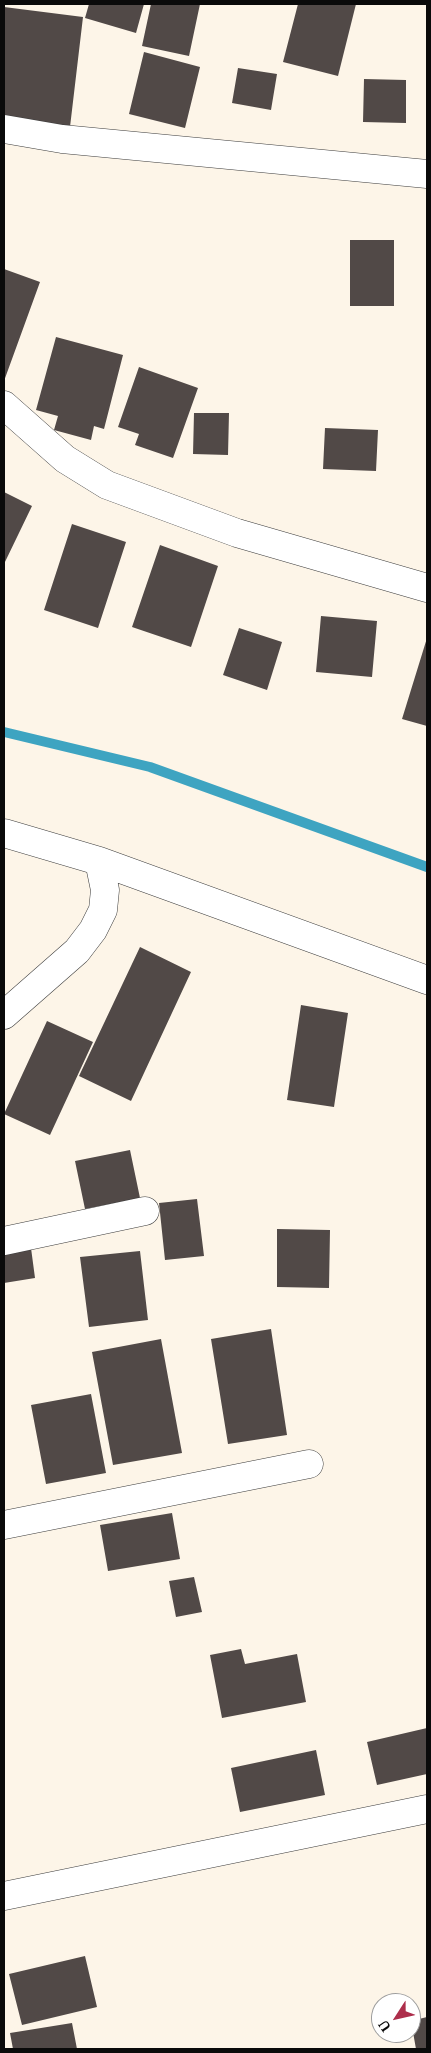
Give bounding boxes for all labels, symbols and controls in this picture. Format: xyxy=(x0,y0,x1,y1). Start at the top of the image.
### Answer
north arrow xyxy=(371,1993,421,2043)
text: U xyxy=(373,2017,395,2036)

